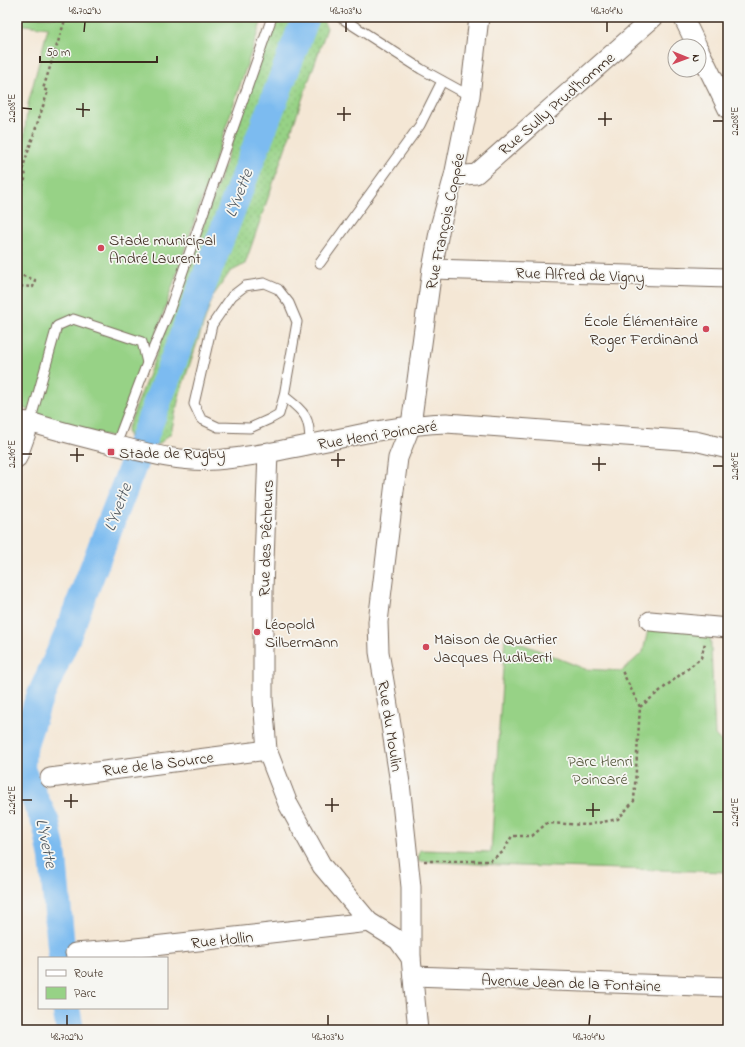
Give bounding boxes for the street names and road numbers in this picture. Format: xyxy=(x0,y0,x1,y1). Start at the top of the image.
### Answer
street label: Rue Sully Prud'homme xyxy=(494,46,622,162)
street label: Rue François Coppée xyxy=(420,150,472,292)
street label: Rue Alfred de Vigny xyxy=(515,262,645,290)
street label: Rue Henri Poincaré xyxy=(316,415,440,457)
street label: Rue des Pêcheurs xyxy=(253,479,281,597)
street label: Rue du Moulin xyxy=(370,679,408,774)
street label: Rue de la Source xyxy=(101,746,216,784)
street label: Rue Hollin xyxy=(190,926,255,956)
street label: Avenue Jean de la Fontaine xyxy=(481,969,662,999)

